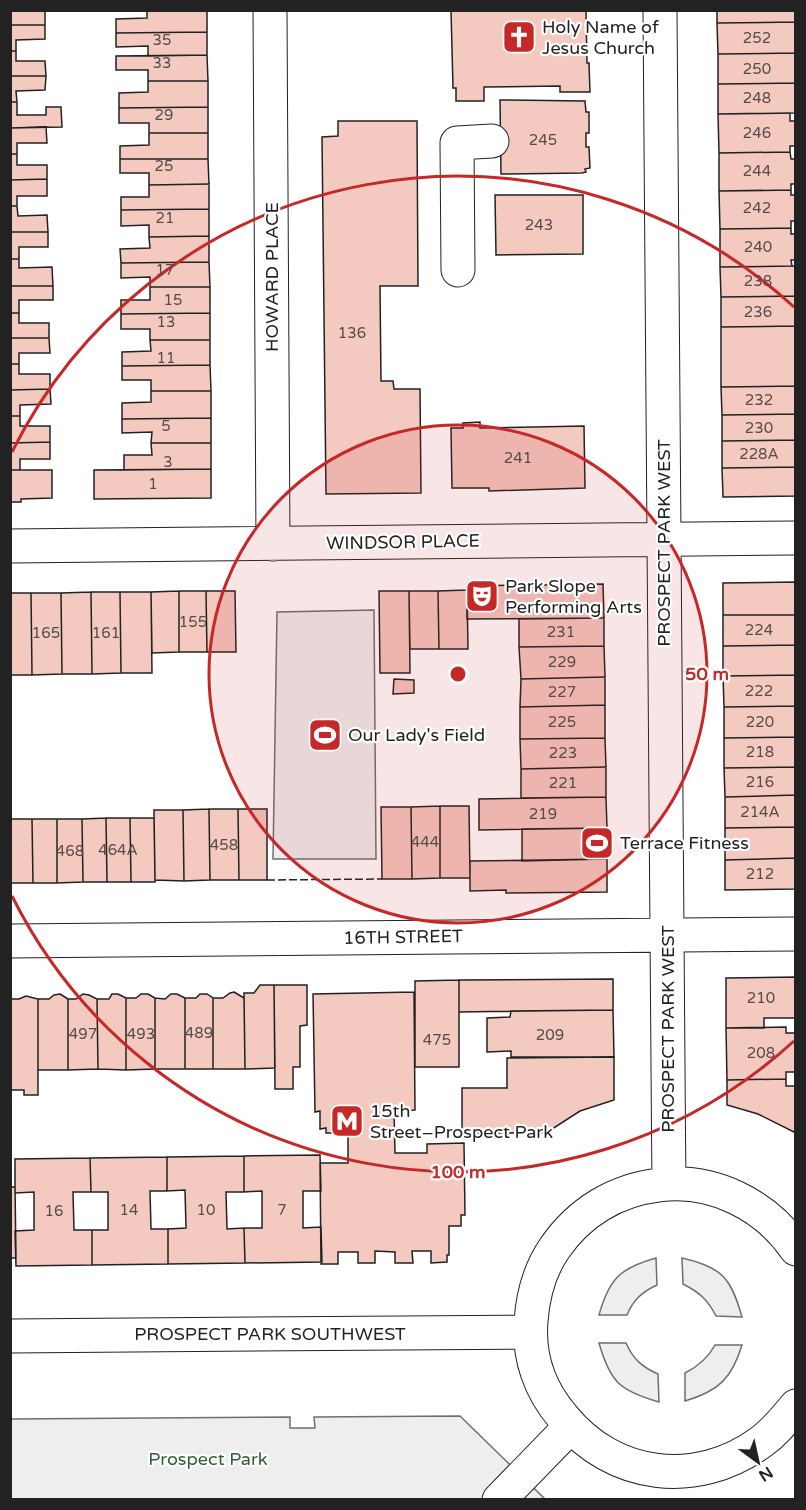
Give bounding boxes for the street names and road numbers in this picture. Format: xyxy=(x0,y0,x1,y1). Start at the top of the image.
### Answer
street label: HOWARD PLACE xyxy=(261,202,283,352)
street label: PROSPECT PARK WEST xyxy=(653,439,675,647)
street label: WINDSOR PLACE xyxy=(326,530,480,554)
street label: 16TH STREET xyxy=(343,925,463,949)
street label: PROSPECT PARK WEST xyxy=(657,925,679,1133)
street label: PROSPECT PARK SOUTHWEST xyxy=(134,1323,406,1345)

